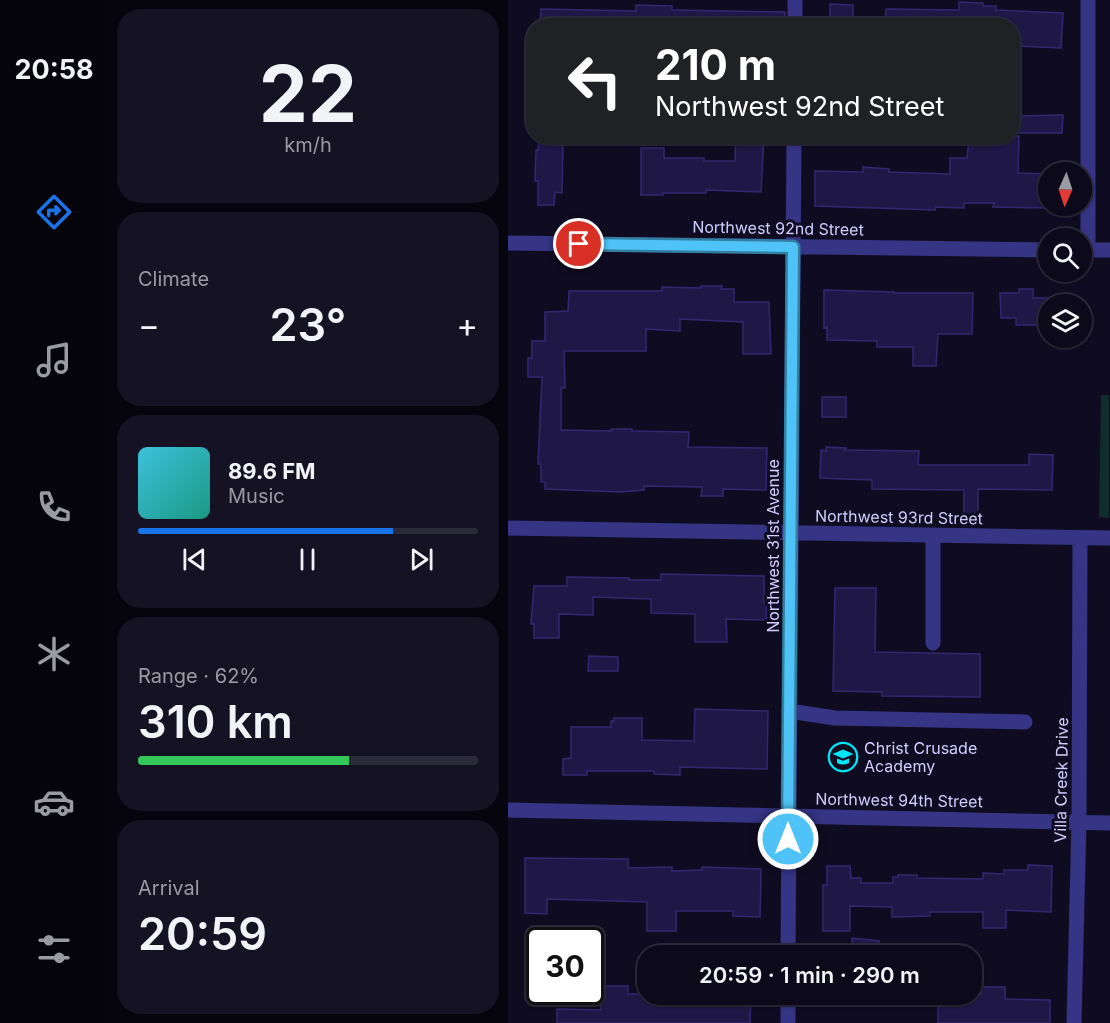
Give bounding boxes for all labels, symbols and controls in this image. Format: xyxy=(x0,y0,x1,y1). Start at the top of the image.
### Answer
text: 210 m xyxy=(655,39,776,90)
icon: left xyxy=(556,42,634,120)
text: 22 xyxy=(259,46,357,141)
text: 20:58 xyxy=(14,53,94,86)
text: Northwest 92nd Street xyxy=(655,90,944,123)
text: km/h xyxy=(284,133,332,157)
north arrow xyxy=(1038,162,1092,216)
map controls xyxy=(1038,162,1092,348)
icon: directions xyxy=(33,191,75,233)
street label: Northwest 92nd Street xyxy=(692,217,864,239)
pin xyxy=(553,218,604,269)
icon: arrive xyxy=(562,227,595,260)
button: search xyxy=(1038,228,1092,282)
text: Climate xyxy=(138,267,209,291)
button: layers xyxy=(1038,294,1092,348)
text: 23° xyxy=(270,297,346,352)
text: − xyxy=(138,305,160,345)
text: + xyxy=(456,305,478,345)
icon: music xyxy=(33,339,75,381)
text: 89.6 FM xyxy=(228,458,316,484)
street label: Northwest 31st Avenue xyxy=(763,459,783,633)
text: Music xyxy=(228,484,285,508)
icon: phone xyxy=(33,486,75,528)
street label: Northwest 93rd Street xyxy=(815,506,983,528)
icon: previous xyxy=(178,543,211,576)
icon: pause xyxy=(291,543,324,576)
icon: next xyxy=(405,543,438,576)
icon: climate xyxy=(33,633,75,675)
text: Range · 62% xyxy=(138,664,259,688)
text: 310 km xyxy=(138,694,293,749)
street label: Villa Creek Drive xyxy=(1050,717,1072,843)
place label: Christ Crusade Academy xyxy=(864,738,977,776)
school or university icon: Christ Crusade Academy xyxy=(827,741,859,773)
icon: car xyxy=(33,781,75,823)
street label: Northwest 94th Street xyxy=(815,789,983,811)
position arrow xyxy=(756,807,820,871)
text: Arrival xyxy=(138,876,200,900)
text: 20:59 xyxy=(138,906,267,961)
speed limit sign: 30 xyxy=(526,927,604,1005)
icon: filters xyxy=(33,928,75,970)
text: 20:59 · 1 min · 290 m xyxy=(699,962,920,988)

